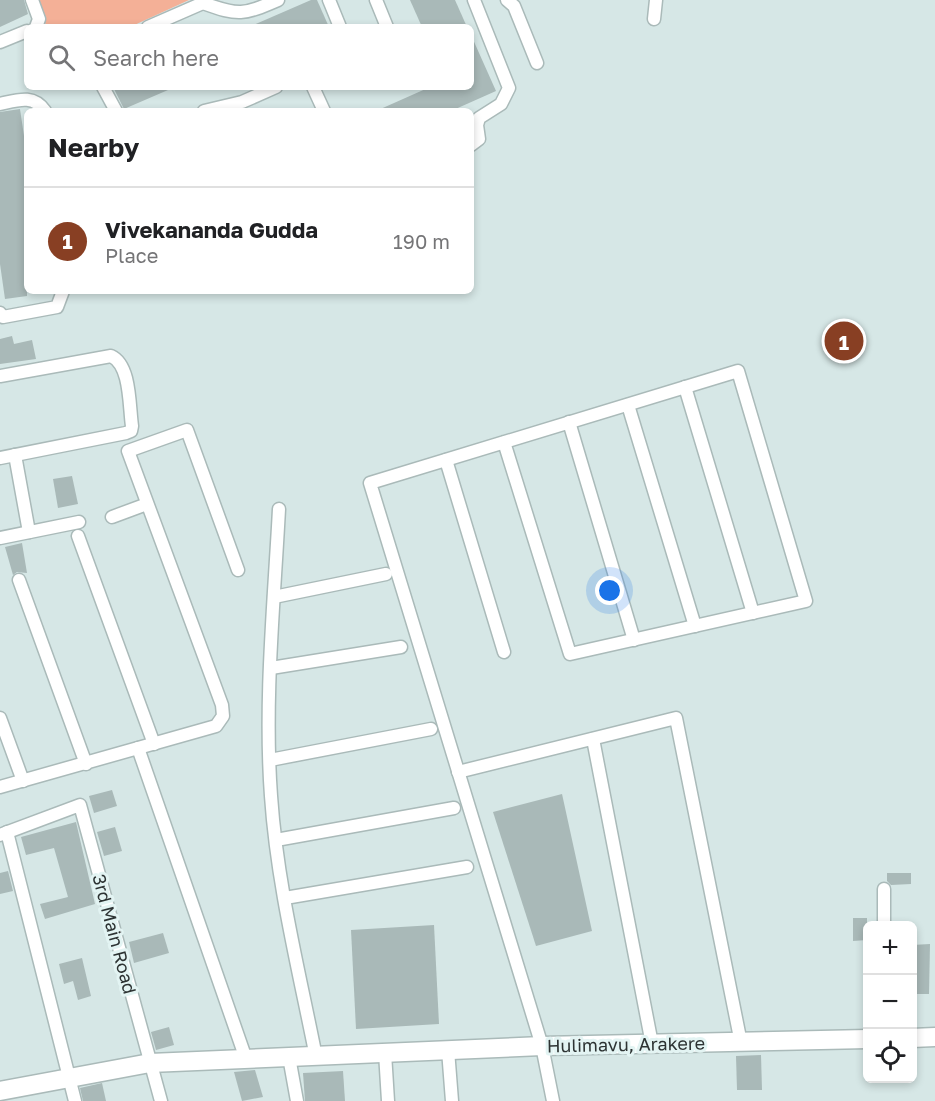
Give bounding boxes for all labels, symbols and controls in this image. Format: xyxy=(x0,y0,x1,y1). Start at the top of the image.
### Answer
search box xyxy=(24,24,474,90)
icon: search xyxy=(45,41,78,74)
text: Search here xyxy=(93,44,219,71)
text: Nearby xyxy=(48,132,139,163)
text: Vivekananda Gudda xyxy=(105,216,318,243)
text: 1 xyxy=(62,229,73,253)
text: 190 m xyxy=(393,229,450,253)
text: Place xyxy=(105,243,158,267)
pin: 1 xyxy=(824,318,864,364)
your location xyxy=(595,576,624,605)
street label: 3rd Main Road xyxy=(88,872,142,996)
map controls xyxy=(863,921,917,1083)
button: + xyxy=(863,921,917,975)
button: − xyxy=(863,975,917,1029)
button: locate xyxy=(863,1029,917,1083)
street label: Hulimavu, Arakere xyxy=(547,1032,705,1056)

